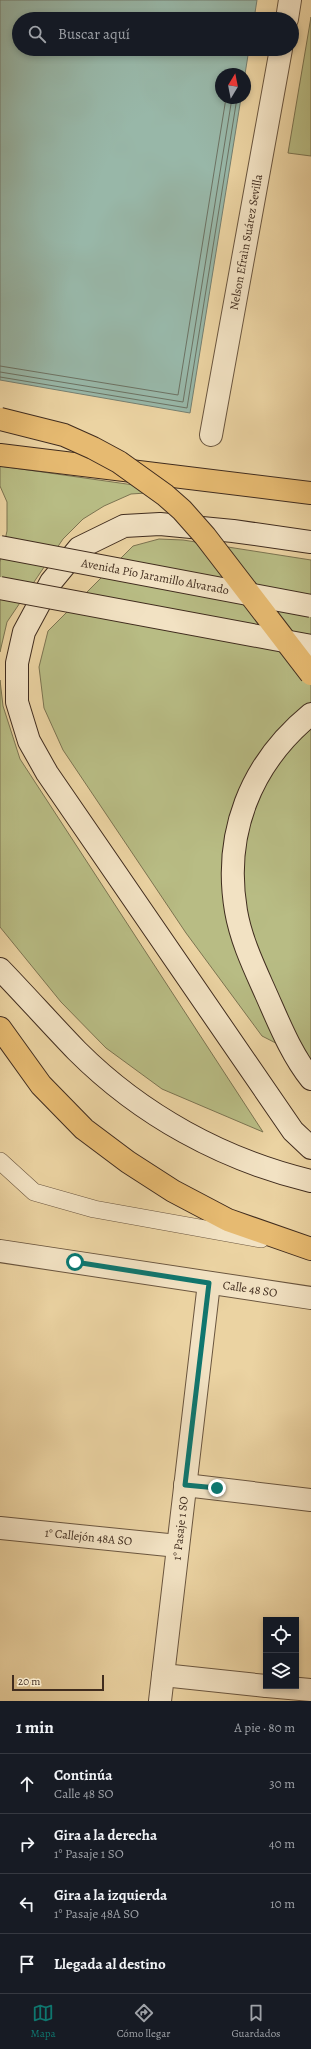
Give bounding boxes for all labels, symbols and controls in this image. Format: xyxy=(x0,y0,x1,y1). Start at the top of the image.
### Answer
search box xyxy=(12,12,299,56)
icon: search xyxy=(26,23,48,45)
text: Buscar aquí xyxy=(58,24,130,44)
north arrow xyxy=(215,68,251,104)
street label: Nelson Efraìn Suárez Sevilla xyxy=(226,173,266,311)
street label: Avenida Pío Jaramillo Alvarado xyxy=(79,554,230,598)
route start xyxy=(66,1253,84,1271)
street label: Calle 48 SO xyxy=(222,1277,279,1301)
route end xyxy=(208,1479,226,1497)
street label: 1° Pasaje 1 SO xyxy=(169,1495,192,1561)
street label: 1° Callejón 48A SO xyxy=(44,1525,133,1549)
map controls xyxy=(263,1617,299,1689)
button: locate xyxy=(263,1617,299,1653)
button: layers xyxy=(263,1653,299,1689)
scale bar xyxy=(12,1673,104,1692)
text: 20 m xyxy=(18,1674,40,1689)
text: 1 min xyxy=(16,1716,54,1739)
text: A pie · 80 m xyxy=(234,1719,295,1736)
text: Continúa xyxy=(54,1765,112,1785)
icon: ahead xyxy=(16,1773,38,1795)
text: 30 m xyxy=(269,1775,295,1792)
text: Calle 48 SO xyxy=(54,1785,114,1802)
text: Gira a la derecha xyxy=(54,1825,157,1845)
icon: right xyxy=(16,1833,38,1855)
text: 40 m xyxy=(269,1835,295,1852)
text: 1° Pasaje 1 SO xyxy=(54,1845,124,1862)
text: Gira a la izquierda xyxy=(54,1885,167,1905)
icon: left xyxy=(16,1893,38,1915)
text: 10 m xyxy=(270,1895,295,1912)
text: 1° Pasaje 48A SO xyxy=(54,1905,139,1922)
icon: arrive xyxy=(16,1953,38,1975)
text: Llegada al destino xyxy=(54,1954,166,1974)
tab: Mapa xyxy=(30,2002,56,2041)
tab: Cómo llegar xyxy=(117,2002,171,2041)
tab: Guardados xyxy=(231,2002,281,2041)

